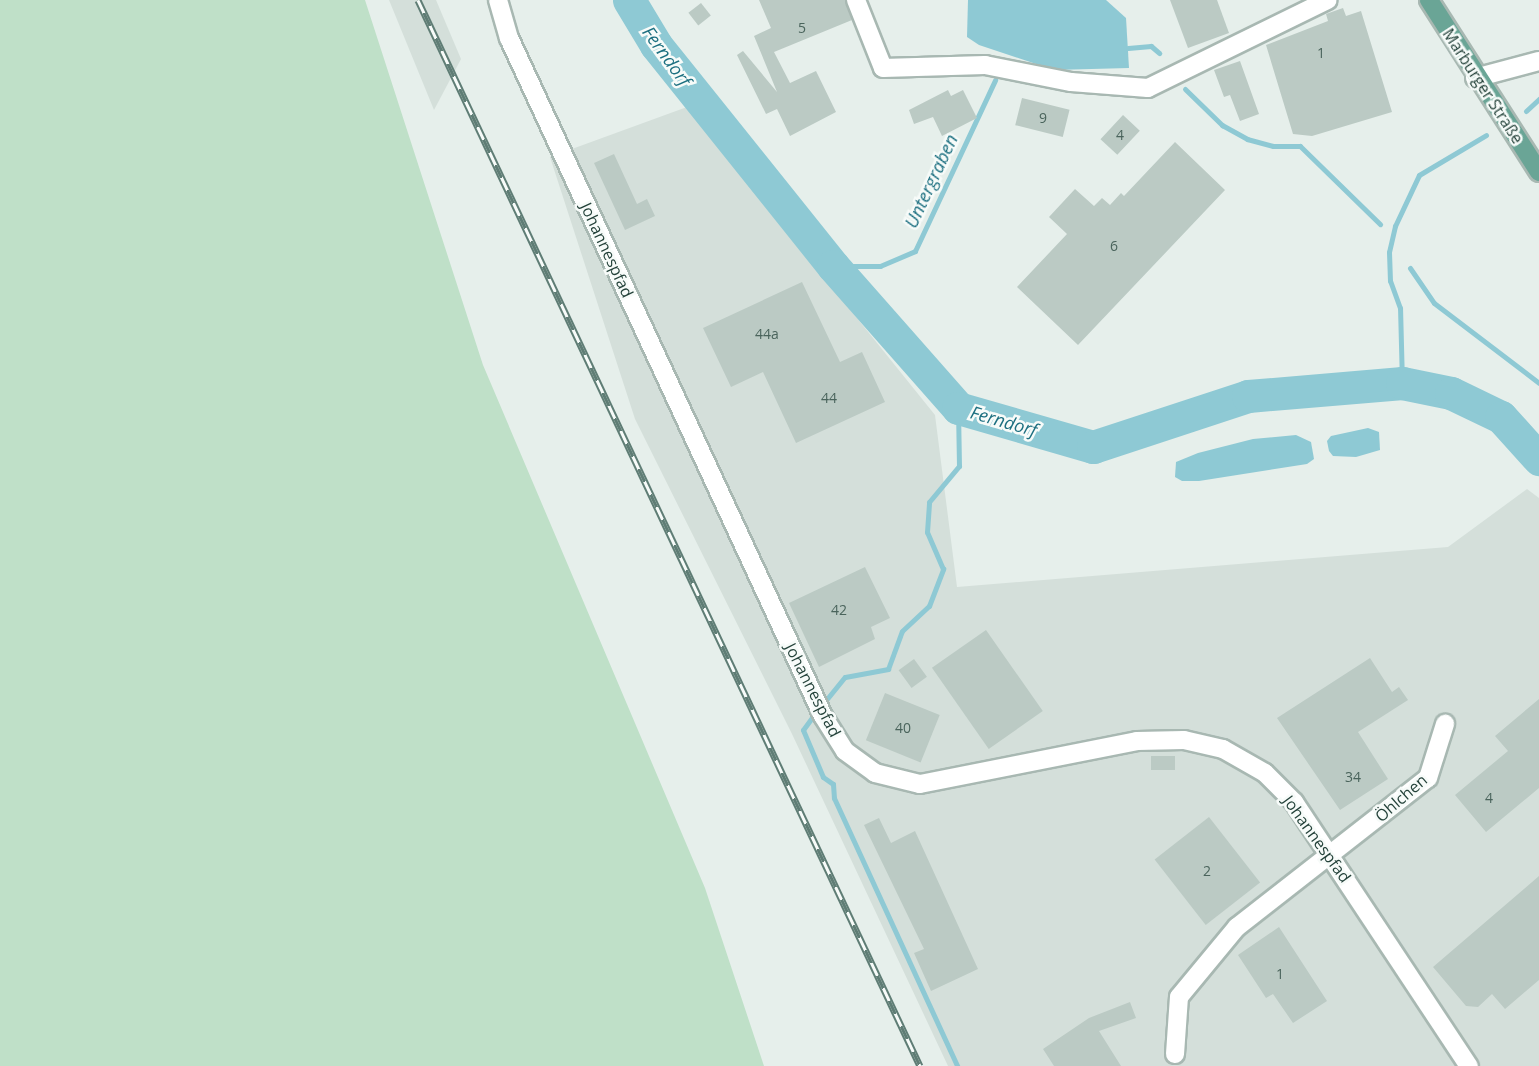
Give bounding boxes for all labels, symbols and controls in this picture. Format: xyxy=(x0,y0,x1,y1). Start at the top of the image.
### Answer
house number: 5 xyxy=(798,20,806,36)
water label: Ferndorf xyxy=(638,22,696,90)
street label: Marburger Straße xyxy=(1439,25,1527,147)
house number: 1 xyxy=(1317,45,1325,61)
house number: 9 xyxy=(1039,110,1047,126)
house number: 4 xyxy=(1116,127,1124,143)
water label: Untergraben xyxy=(900,131,962,231)
street label: Johannespfad xyxy=(577,199,637,301)
house number: 6 xyxy=(1110,238,1118,254)
house number: 44a xyxy=(755,326,779,342)
house number: 44 xyxy=(821,390,837,406)
water label: Ferndorf xyxy=(968,401,1040,441)
house number: 42 xyxy=(831,602,847,618)
street label: Johannespfad xyxy=(781,640,845,740)
house number: 40 xyxy=(895,720,911,736)
house number: 34 xyxy=(1345,769,1361,785)
street label: Öhlchen xyxy=(1371,770,1431,826)
house number: 4 xyxy=(1485,790,1493,806)
street label: Johannespfad xyxy=(1279,792,1355,886)
house number: 2 xyxy=(1203,863,1211,879)
house number: 1 xyxy=(1276,966,1284,982)

